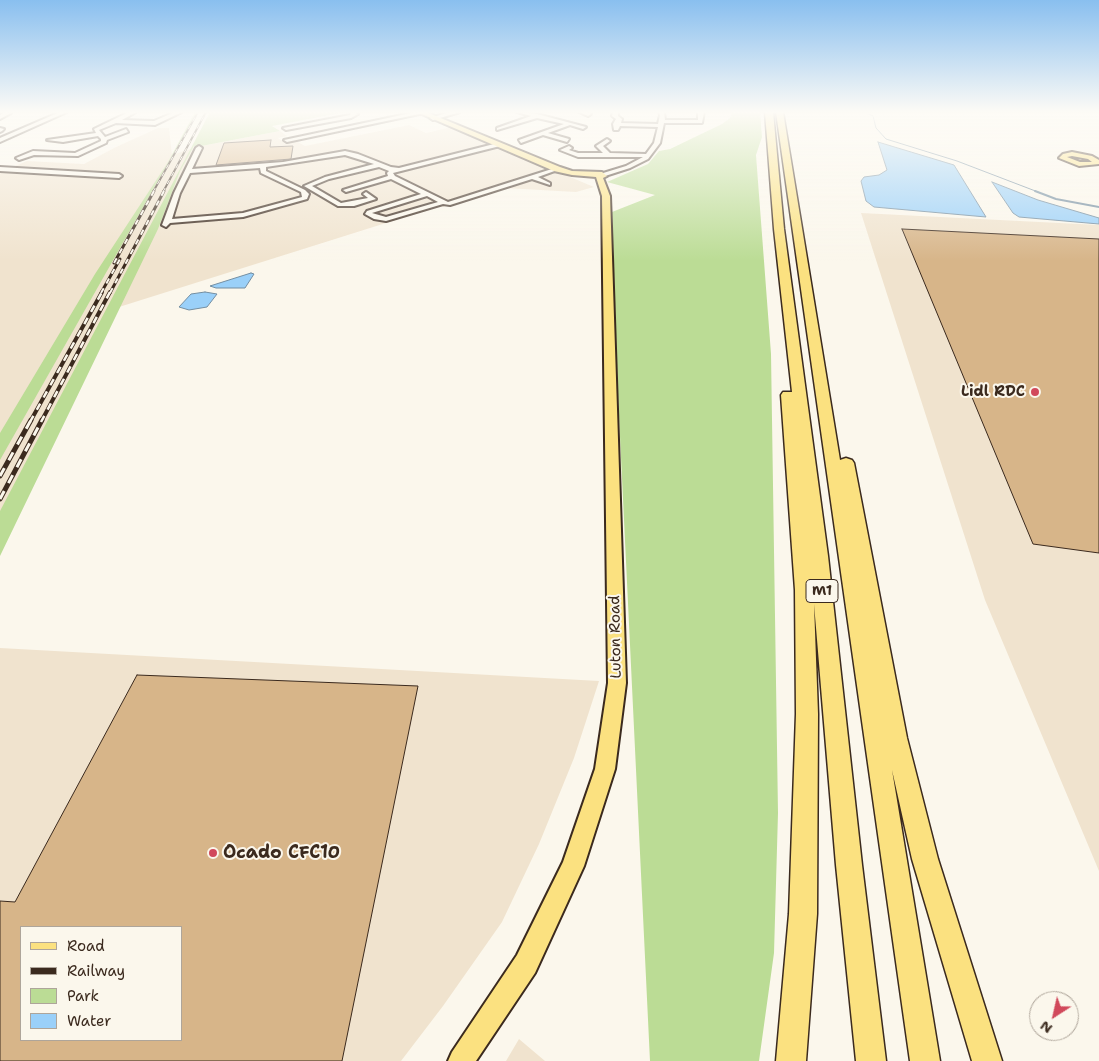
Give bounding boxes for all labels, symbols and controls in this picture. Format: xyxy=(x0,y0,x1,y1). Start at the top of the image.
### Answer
place label: Lidl RDC xyxy=(961,383,1025,401)
marker: Lidl RDC xyxy=(1029,386,1041,398)
road number: M1 xyxy=(806,580,838,602)
street label: Luton Road xyxy=(606,595,626,679)
place label: Ocado CFC10 xyxy=(223,842,340,864)
marker: Ocado CFC10 xyxy=(207,847,219,859)
legend xyxy=(20,926,182,1041)
text: Road xyxy=(67,936,105,956)
text: Railway xyxy=(67,961,125,981)
text: Park xyxy=(67,986,99,1006)
north arrow xyxy=(1029,991,1079,1041)
text: Water xyxy=(67,1011,111,1031)
text: N xyxy=(1036,1017,1056,1038)

